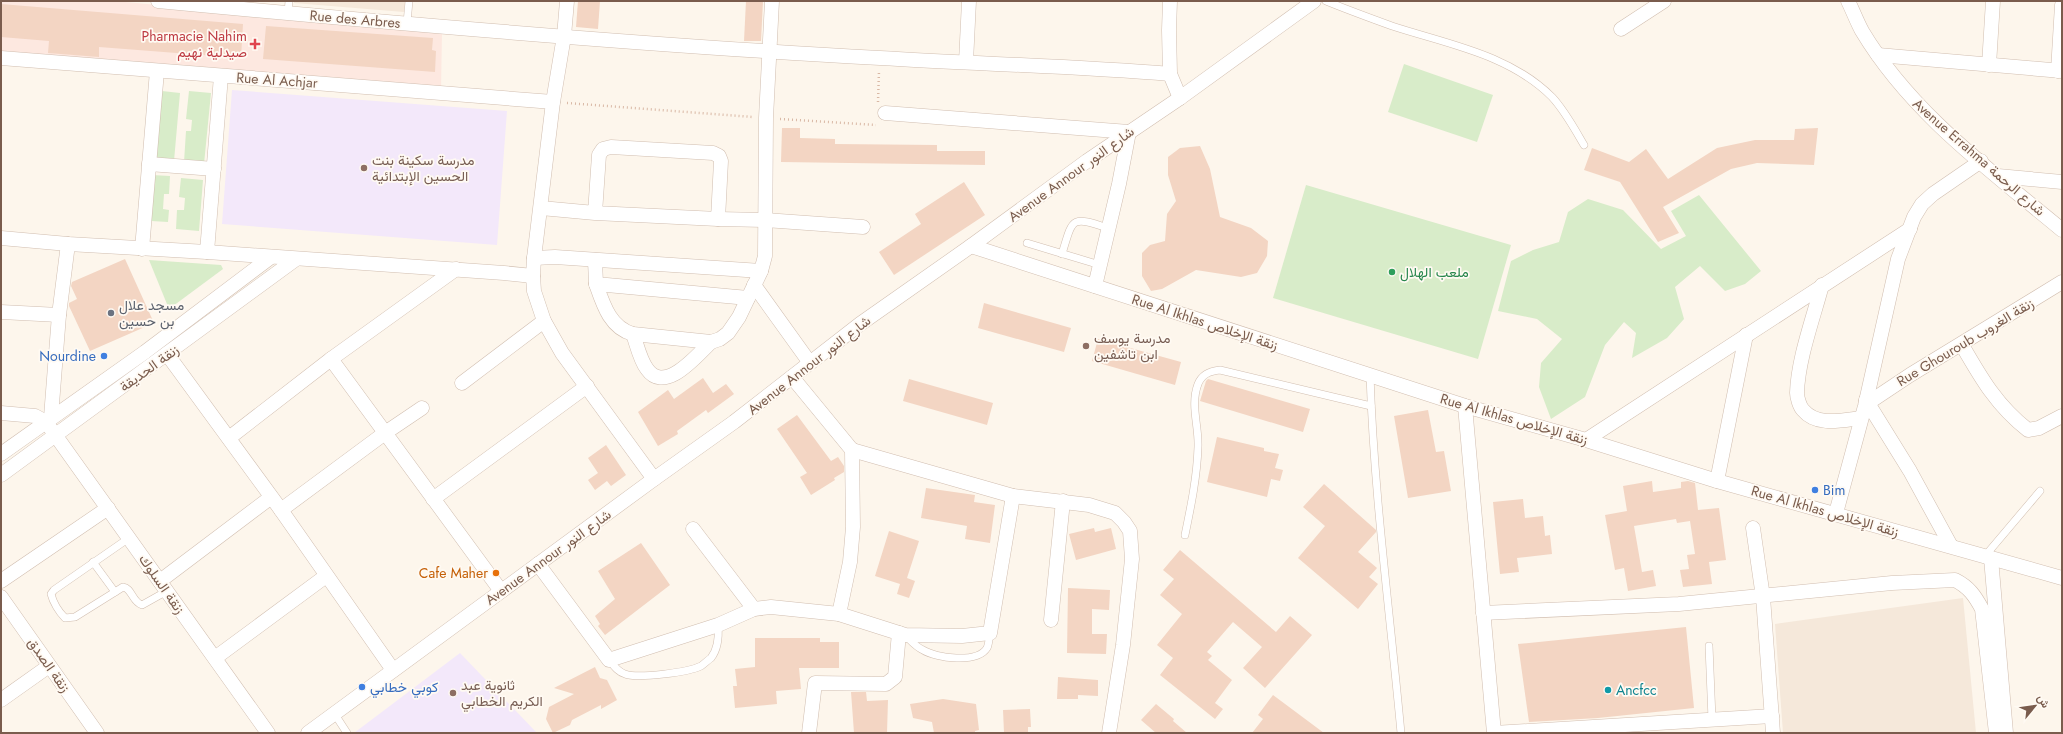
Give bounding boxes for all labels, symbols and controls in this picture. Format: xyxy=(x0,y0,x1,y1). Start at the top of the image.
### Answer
street label: Rue des Arbres xyxy=(309,5,402,33)
place label: Pharmacie Nahim صيدلية نهيم xyxy=(142,26,247,62)
marker: Pharmacie Nahim صيدلية نهيم xyxy=(250,39,260,49)
street label: Rue Al Achjar xyxy=(236,67,319,93)
street label: Avenue Errahma شارع الرحمة xyxy=(1908,94,2050,221)
street label: Avenue Annour شارع النور xyxy=(1004,121,1139,227)
place label: مدرسة سكينة بنت الحسين الإبتدائية xyxy=(372,150,474,186)
marker: مدرسة سكينة بنت الحسين الإبتدائية xyxy=(359,163,369,173)
place label: ملعب الهلال xyxy=(1400,262,1469,282)
marker: ملعب الهلال xyxy=(1387,267,1397,277)
street label: Rue Al Ikhlas زنقة الإخلاص xyxy=(1129,289,1281,355)
street label: Rue Ghouroub زنقة الغروب xyxy=(1893,293,2038,391)
place label: مسجد علال بن حسين xyxy=(119,295,184,331)
marker: مسجد علال بن حسين xyxy=(106,308,116,318)
street label: Avenue Annour شارع النور xyxy=(743,311,875,420)
place label: مدرسة يوسف ابن تاشفين xyxy=(1094,328,1171,364)
street label: زنقة الحديقة xyxy=(115,339,183,396)
marker: مدرسة يوسف ابن تاشفين xyxy=(1081,341,1091,351)
place label: Nourdine xyxy=(39,346,96,366)
marker: Nourdine xyxy=(99,351,109,361)
street label: Rue Al Ikhlas زنقة الإخلاص xyxy=(1438,388,1590,450)
street label: Rue Al Ikhlas زنقة الإخلاص xyxy=(1749,480,1901,542)
place label: Bim xyxy=(1823,480,1845,500)
marker: Bim xyxy=(1810,485,1820,495)
street label: Avenue Annour شارع النور xyxy=(481,504,616,610)
street label: زنقة السلوك xyxy=(134,550,190,618)
place label: Cafe Maher xyxy=(419,563,488,583)
marker: Cafe Maher xyxy=(491,568,501,578)
street label: زنقة الصدق xyxy=(23,634,75,697)
place label: ثانوية عبد الكريم الخطابي xyxy=(461,675,543,713)
place label: كوبي خطابي xyxy=(370,677,438,699)
place label: Ancfcc xyxy=(1616,680,1657,700)
marker: كوبي خطابي xyxy=(357,682,367,692)
marker: Ancfcc xyxy=(1603,685,1613,695)
north arrow xyxy=(2015,686,2055,726)
marker: ثانوية عبد الكريم الخطابي xyxy=(448,688,458,698)
text: ش xyxy=(2034,691,2054,711)

